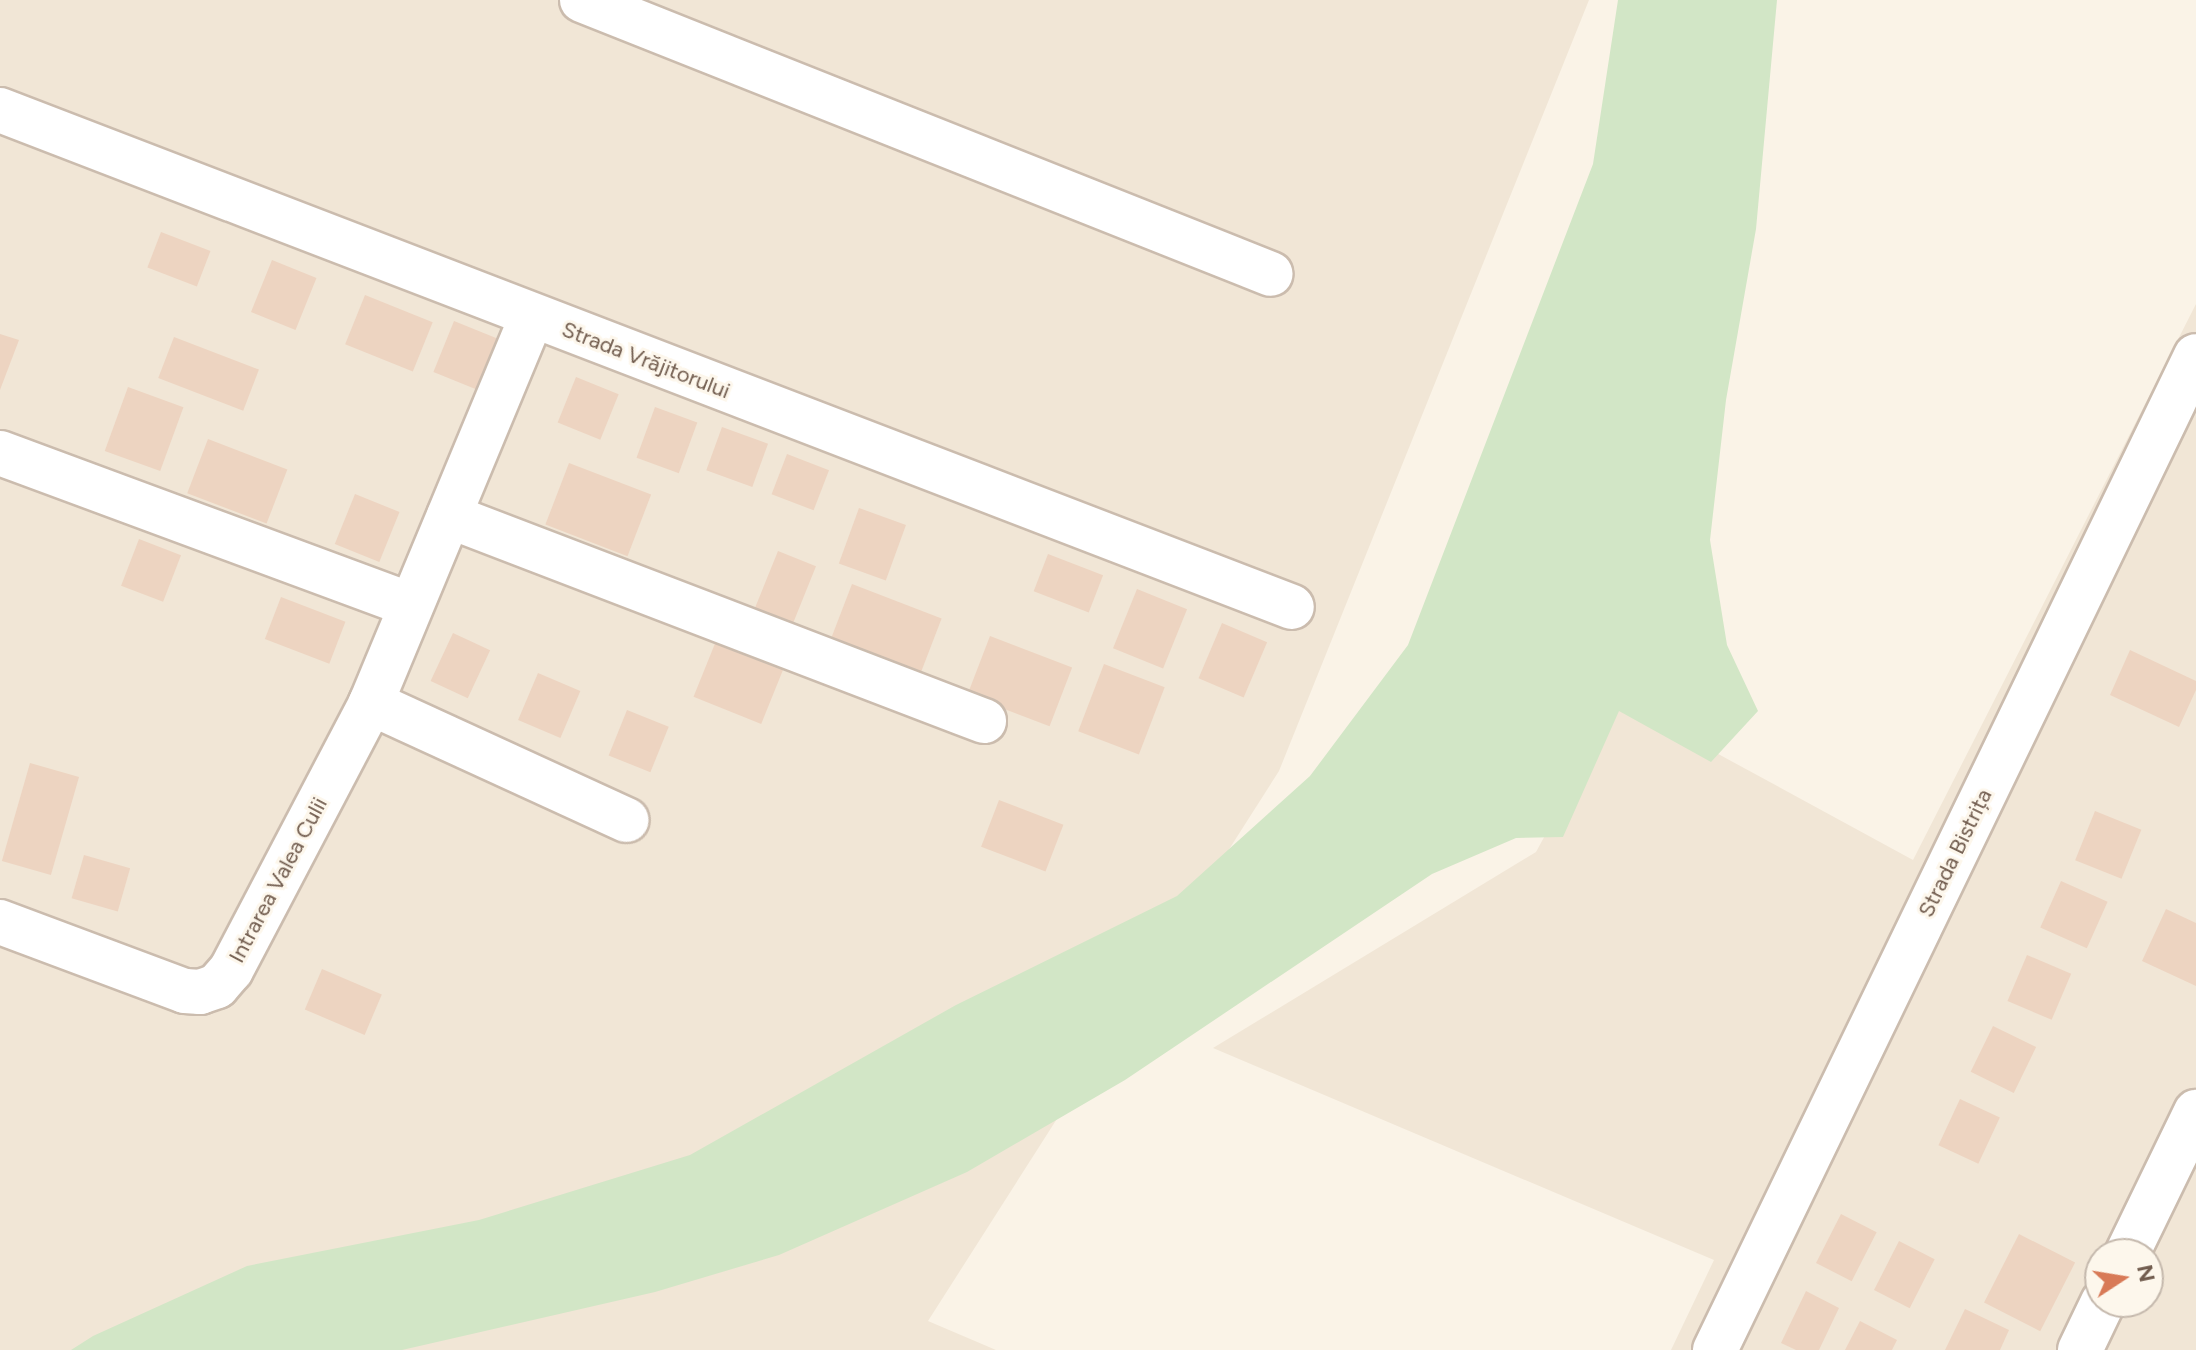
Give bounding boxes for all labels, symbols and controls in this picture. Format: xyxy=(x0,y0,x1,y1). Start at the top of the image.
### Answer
street label: Strada Vrăjitorului xyxy=(558,316,734,404)
street label: Strada Bistrița xyxy=(1913,785,1997,921)
street label: Intrarea Valea Culii xyxy=(223,793,333,967)
north arrow xyxy=(2084,1238,2164,1318)
text: N xyxy=(2131,1262,2161,1284)

